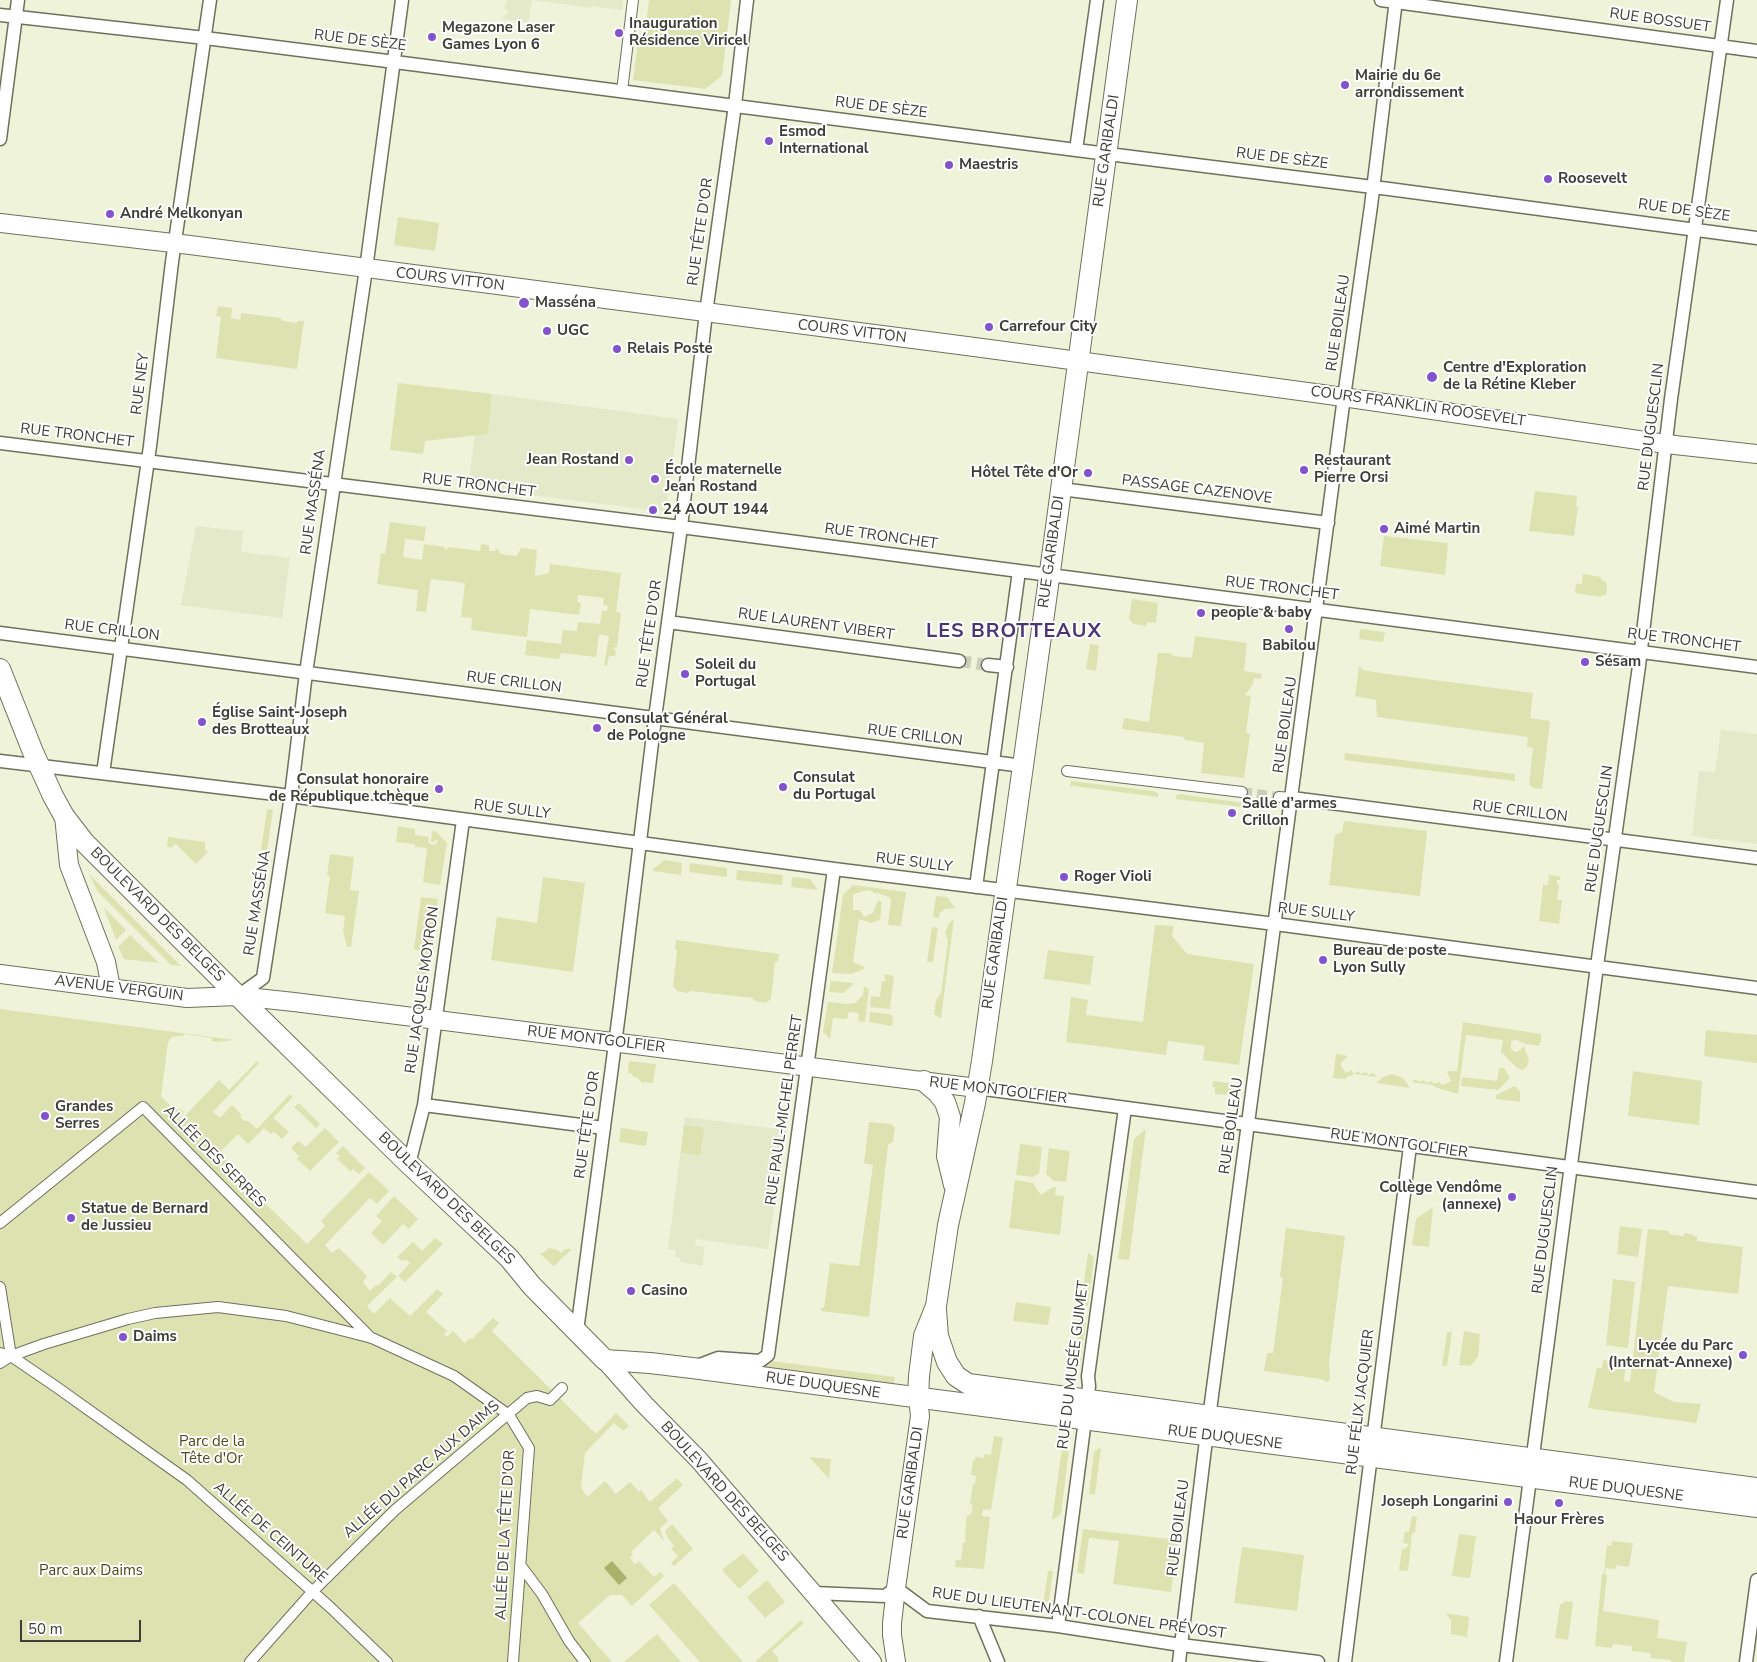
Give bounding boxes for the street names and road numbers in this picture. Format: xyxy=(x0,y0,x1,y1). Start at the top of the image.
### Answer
street label: RUE BOSSUET xyxy=(1608,5,1712,37)
street label: RUE DE SÈZE xyxy=(313,26,407,56)
street label: RUE DE SÈZE xyxy=(834,93,928,123)
street label: RUE GARIBALDI xyxy=(1090,94,1124,208)
street label: RUE DE SÈZE xyxy=(1235,144,1329,174)
street label: RUE TÊTE D'OR xyxy=(685,177,717,287)
street label: RUE DE SÈZE xyxy=(1637,196,1731,226)
street label: COURS VITTON xyxy=(394,264,506,296)
street label: RUE BOILEAU xyxy=(1323,273,1355,373)
street label: COURS VITTON xyxy=(796,316,908,348)
street label: RUE NEY xyxy=(128,352,154,416)
street label: RUE DUGUESCLIN xyxy=(1635,362,1669,492)
street label: COURS FRANKLIN ROOSEVELT xyxy=(1309,383,1527,431)
street label: RUE TRONCHET xyxy=(19,420,135,452)
street label: RUE MASSÉNA xyxy=(298,448,330,556)
street label: RUE TRONCHET xyxy=(421,470,537,502)
street label: PASSAGE CAZENOVE xyxy=(1121,472,1273,508)
street label: RUE GARIBALDI xyxy=(1035,495,1069,609)
street label: RUE TRONCHET xyxy=(823,520,939,554)
street label: RUE TRONCHET xyxy=(1224,573,1340,605)
street label: RUE TÊTE D'OR xyxy=(634,579,666,689)
street label: RUE LAURENT VIBERT xyxy=(737,605,895,645)
street label: RUE CRILLON xyxy=(63,616,161,646)
street label: RUE TRONCHET xyxy=(1626,625,1742,657)
street label: RUE CRILLON xyxy=(465,668,563,698)
street label: RUE BOILEAU xyxy=(1270,675,1302,775)
street label: RUE CRILLON xyxy=(866,721,964,751)
street label: RUE DUGUESCLIN xyxy=(1582,764,1618,894)
street label: RUE SULLY xyxy=(473,796,551,824)
street label: RUE CRILLON xyxy=(1471,797,1569,827)
street label: BOULEVARD DES BELGES xyxy=(86,844,228,986)
street label: RUE MASSÉNA xyxy=(241,849,275,957)
street label: RUE SULLY xyxy=(875,849,953,877)
street label: RUE GARIBALDI xyxy=(979,896,1013,1010)
street label: RUE SULLY xyxy=(1277,899,1355,927)
street label: RUE JACQUES MOYRON xyxy=(402,905,444,1075)
street label: AVENUE VERGUIN xyxy=(54,972,184,1006)
street label: RUE PAUL-MICHEL PERRET xyxy=(763,1013,807,1207)
street label: RUE MONTGOLFIER xyxy=(526,1023,666,1057)
street label: RUE TÊTE D'OR xyxy=(572,1070,604,1180)
street label: RUE MONTGOLFIER xyxy=(928,1074,1068,1108)
street label: RUE BOILEAU xyxy=(1216,1076,1248,1176)
street label: ALLÉE DES SERRES xyxy=(159,1102,269,1212)
street label: RUE MONTGOLFIER xyxy=(1329,1125,1469,1163)
street label: BOULEVARD DES BELGES xyxy=(374,1129,518,1269)
street label: RUE DUGUESCLIN xyxy=(1529,1165,1563,1295)
street label: RUE DU MUSÉE GUIMET xyxy=(1055,1280,1093,1450)
street label: RUE FÉLIX JACQUIER xyxy=(1343,1328,1379,1476)
street label: RUE DUQUESNE xyxy=(764,1369,882,1403)
street label: ALLÉE DU PARC AUX DAIMS xyxy=(340,1397,504,1543)
street label: BOULEVARD DES BELGES xyxy=(656,1418,792,1566)
street label: RUE DUQUESNE xyxy=(1166,1422,1284,1454)
street label: RUE GARIBALDI xyxy=(894,1426,928,1540)
street label: ALLÉE DE LA TÊTE D'OR xyxy=(493,1450,519,1620)
street label: RUE DUQUESNE xyxy=(1567,1474,1685,1506)
street label: ALLÉE DE CEINTURE xyxy=(209,1479,331,1587)
street label: RUE BOILEAU xyxy=(1164,1479,1194,1577)
street label: RUE DU LIEUTENANT-COLONEL PRÉVOST xyxy=(931,1584,1227,1644)

